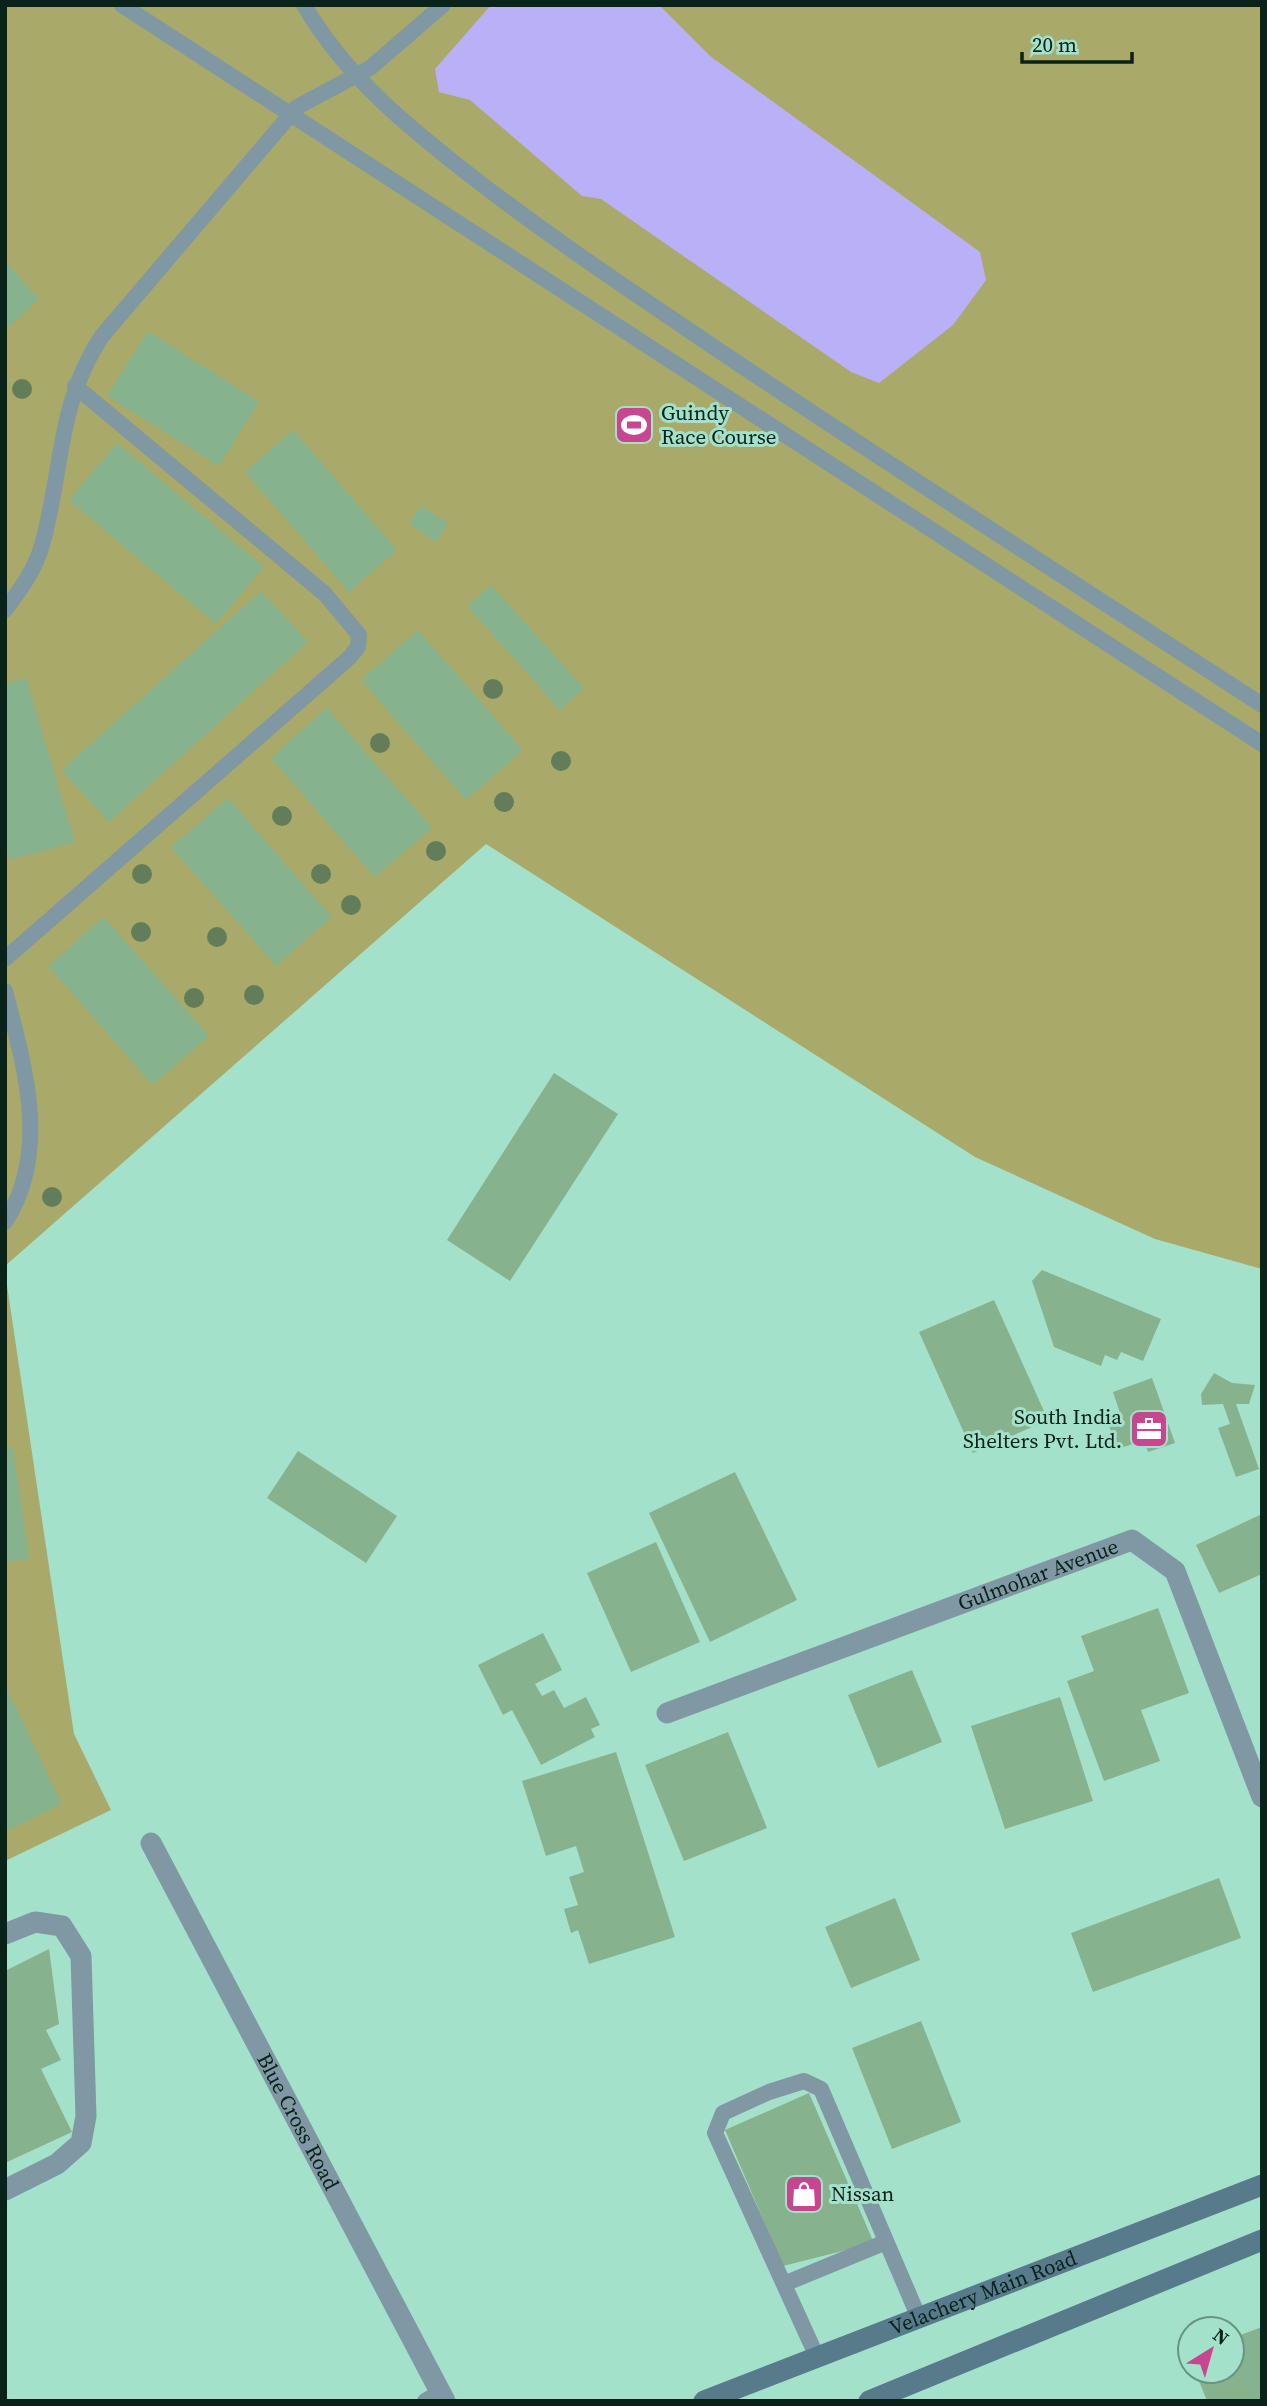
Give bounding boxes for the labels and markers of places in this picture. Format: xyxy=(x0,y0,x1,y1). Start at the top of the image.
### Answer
place label: Guindy Race Course xyxy=(661,398,777,451)
sports icon: Guindy Race Course xyxy=(613,404,655,446)
place label: South India Shelters Pvt. Ltd. xyxy=(963,1402,1122,1455)
office icon: South India Shelters Pvt. Ltd. xyxy=(1128,1408,1170,1450)
shop icon: Nissan xyxy=(783,2173,825,2215)
place label: Nissan xyxy=(831,2179,895,2208)

